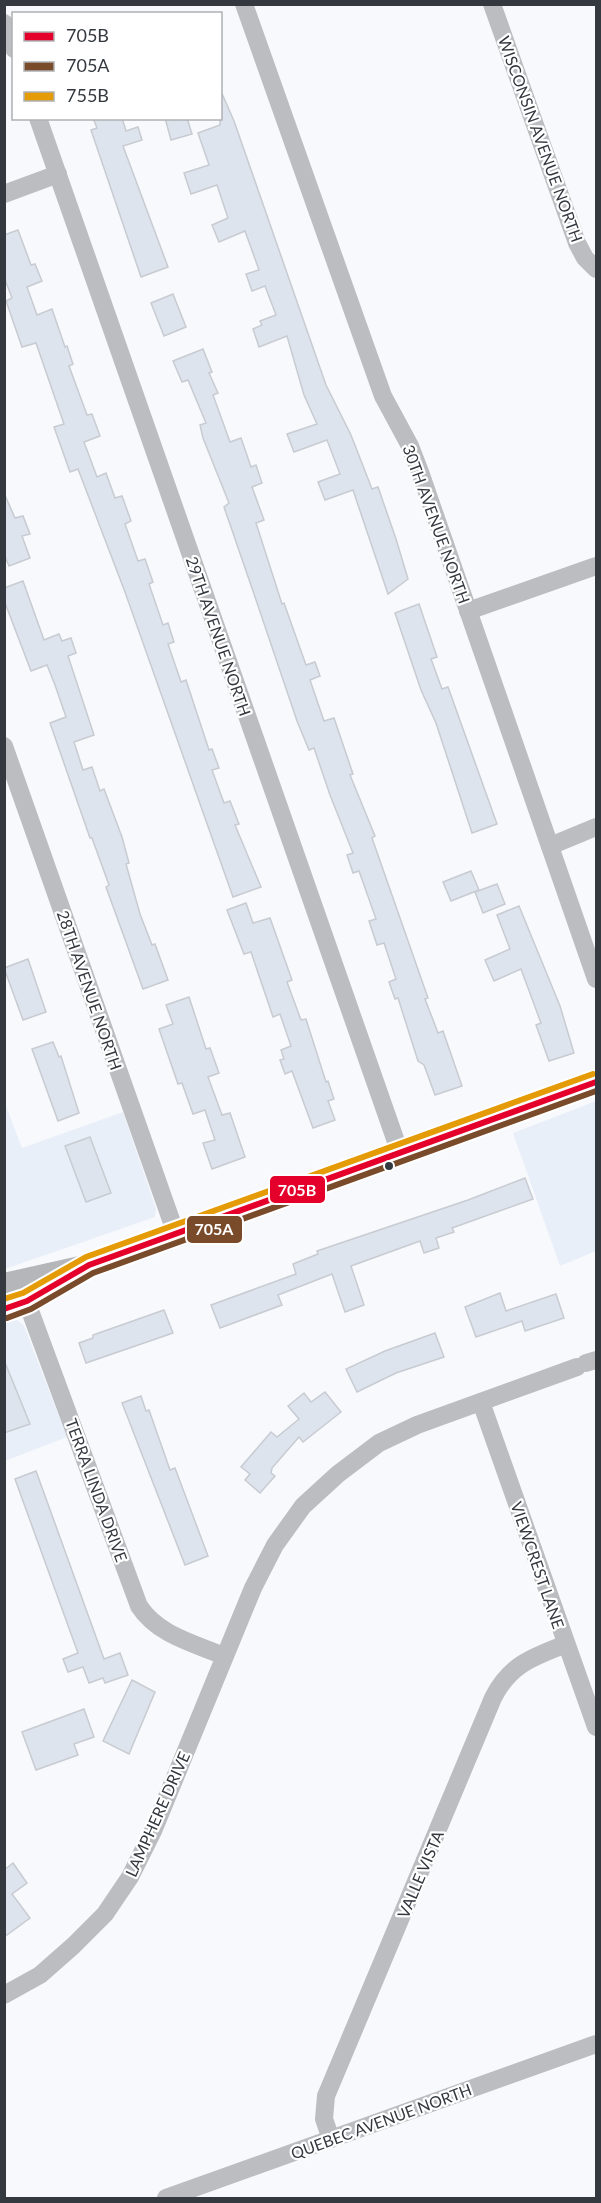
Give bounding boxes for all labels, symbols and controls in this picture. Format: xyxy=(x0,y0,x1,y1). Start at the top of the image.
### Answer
legend xyxy=(12,12,222,120)
text: 705B xyxy=(66,24,109,46)
street label: WISCONSIN AVENUE NORTH xyxy=(495,33,587,245)
text: 705A xyxy=(66,54,110,76)
text: 755B xyxy=(66,84,109,106)
street label: 30TH AVENUE NORTH xyxy=(399,442,475,606)
street label: 29TH AVENUE NORTH xyxy=(183,554,255,718)
street label: 28TH AVENUE NORTH xyxy=(54,908,126,1072)
unlabelled marker xyxy=(383,1160,395,1172)
line badge: 705B xyxy=(269,1175,326,1204)
text: 705B xyxy=(278,1180,316,1199)
line badge: 705A xyxy=(186,1215,243,1244)
text: 705A xyxy=(195,1219,234,1238)
street label: TERRA LINDA DRIVE xyxy=(62,1416,132,1564)
street label: VIEWCREST LANE xyxy=(507,1499,569,1631)
street label: LAMPHERE DRIVE xyxy=(121,1748,193,1880)
street label: VALLE VISTA xyxy=(393,1827,447,1921)
street label: QUEBEC AVENUE NORTH xyxy=(288,2079,474,2163)

